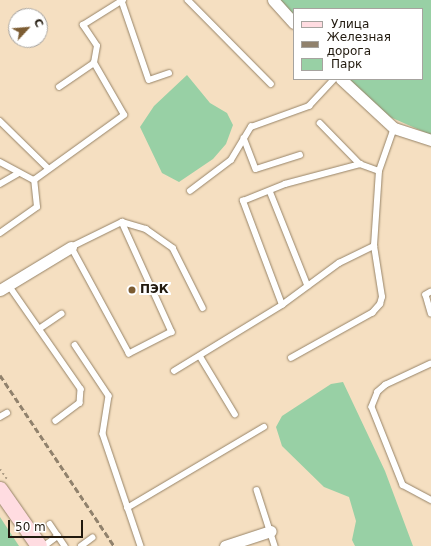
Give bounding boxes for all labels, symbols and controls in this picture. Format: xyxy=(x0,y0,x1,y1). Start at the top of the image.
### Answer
north arrow xyxy=(8,8,48,48)
legend xyxy=(293,8,423,80)
text: С xyxy=(31,16,46,29)
text: Улица xyxy=(331,17,369,31)
text: Железная дорога xyxy=(327,30,391,58)
text: Парк xyxy=(331,57,362,71)
place label: ПЭК xyxy=(140,283,169,297)
marker: ПЭК xyxy=(127,285,137,295)
scale bar xyxy=(10,512,85,538)
text: 50 m xyxy=(15,520,46,534)

